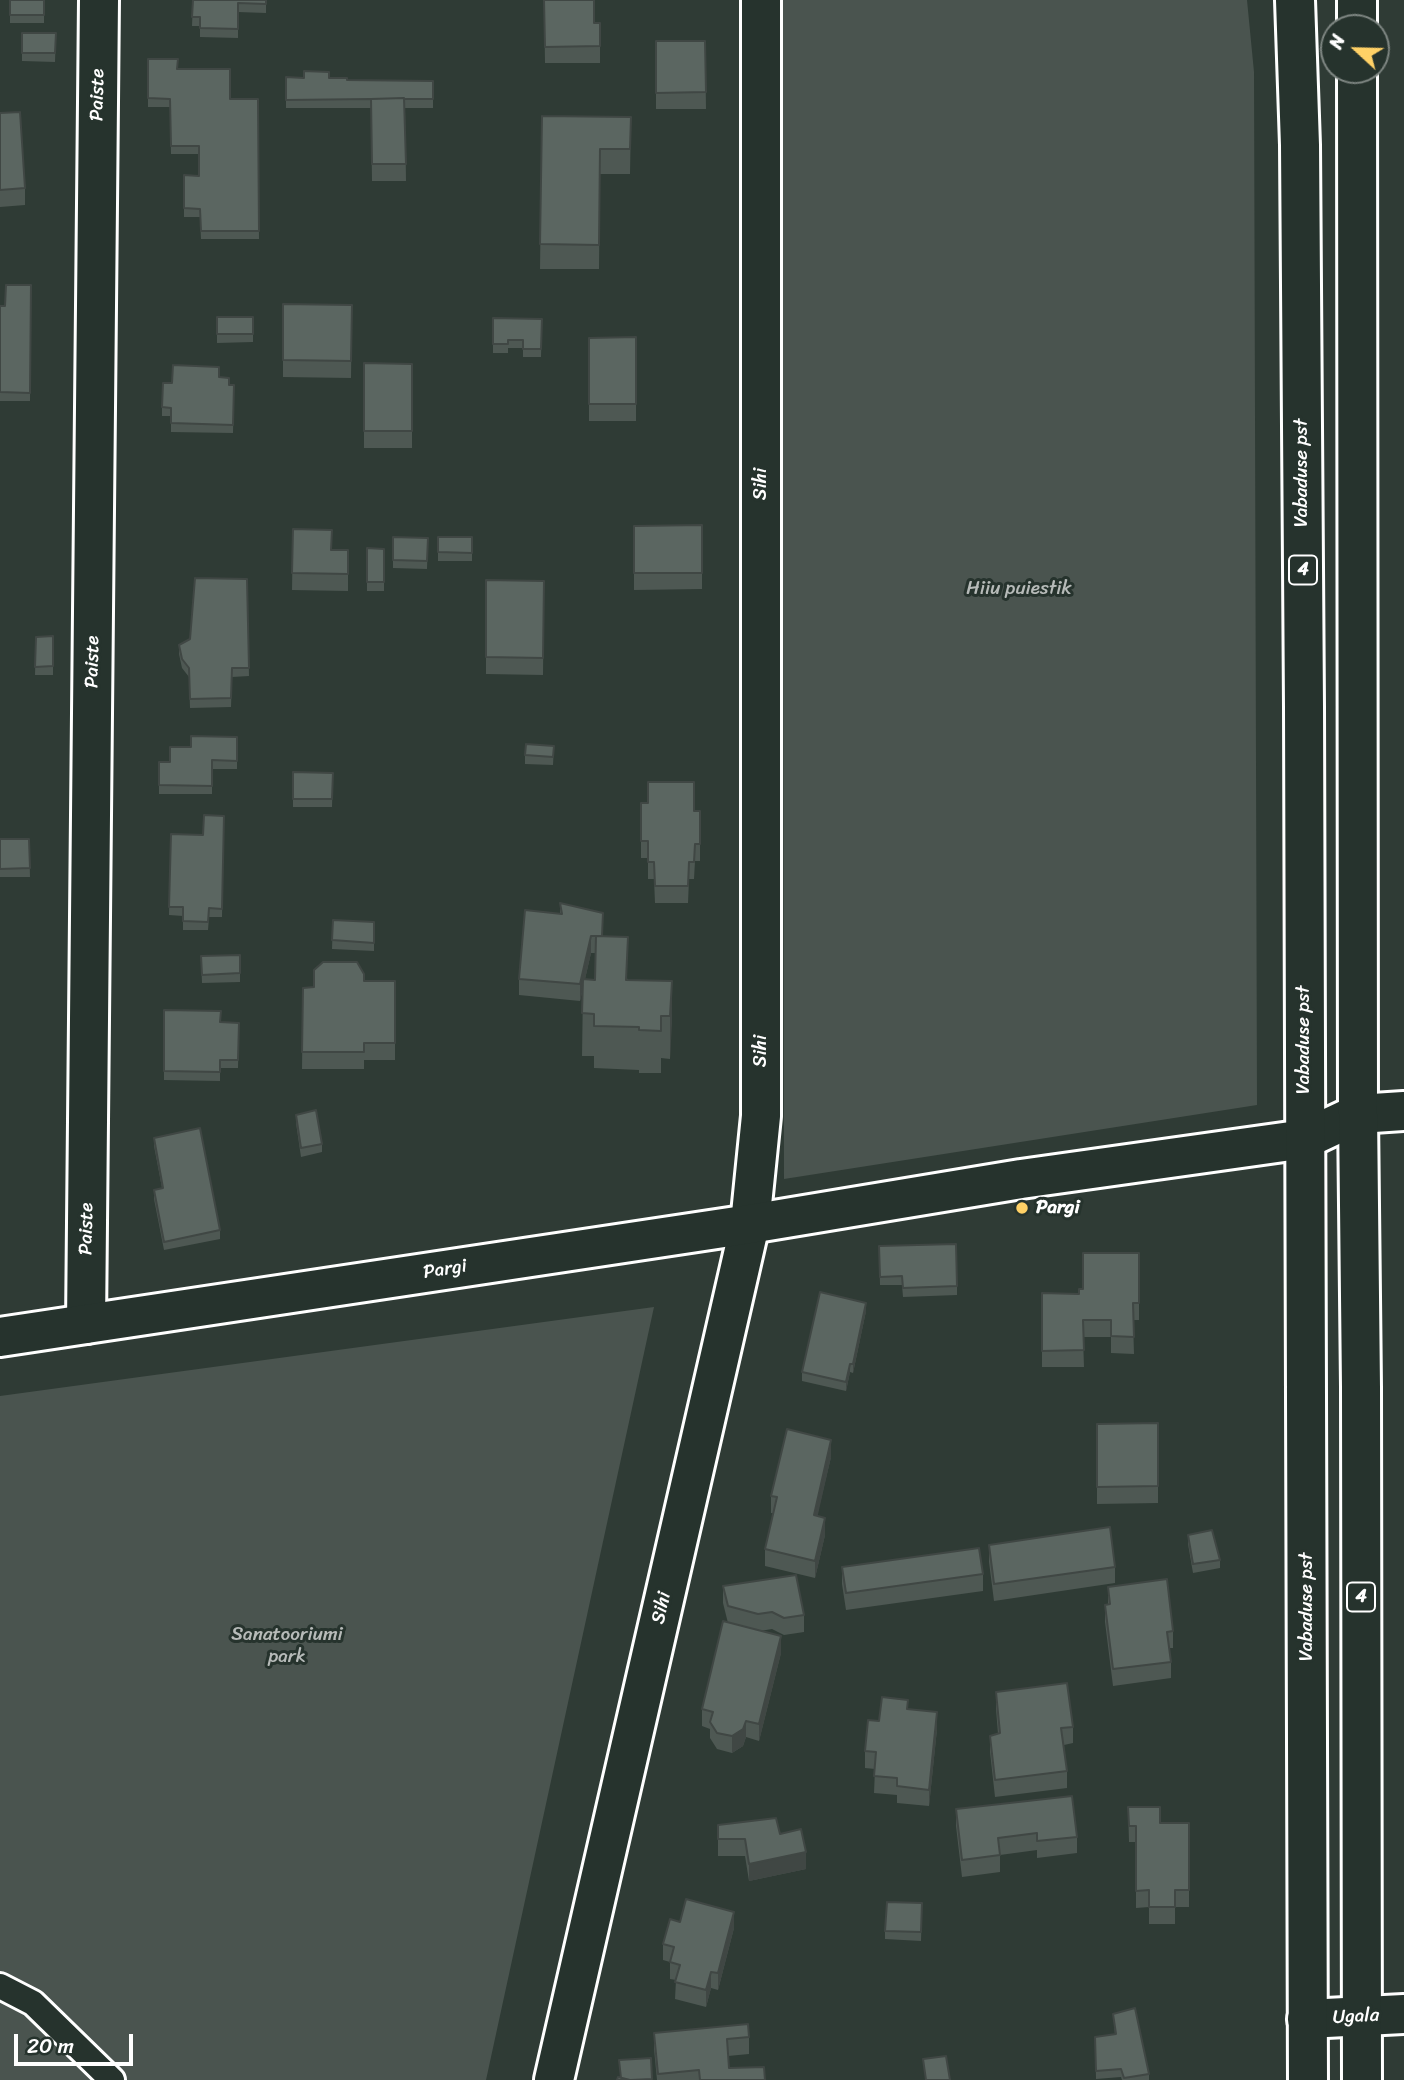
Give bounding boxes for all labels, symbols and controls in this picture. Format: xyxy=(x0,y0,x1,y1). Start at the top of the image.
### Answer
north arrow xyxy=(1320,14,1390,84)
text: N xyxy=(1319,29,1355,54)
street label: Paiste xyxy=(86,69,110,121)
street label: Vabaduse pst xyxy=(1291,419,1313,527)
street label: Sihi xyxy=(750,468,772,500)
road number: 4 xyxy=(1289,556,1317,584)
park label: Hiiu puiestik xyxy=(966,578,1072,600)
street label: Paiste xyxy=(81,636,105,688)
street label: Vabaduse pst xyxy=(1293,986,1315,1094)
street label: Sihi xyxy=(750,1035,772,1067)
place label: Pargi xyxy=(1036,1197,1080,1219)
marker: Pargi xyxy=(1014,1200,1030,1216)
street label: Paiste xyxy=(75,1203,99,1255)
street label: Pargi xyxy=(422,1255,468,1285)
street label: Vabaduse pst xyxy=(1296,1553,1318,1661)
road number: 4 xyxy=(1347,1582,1375,1612)
street label: Sihi xyxy=(647,1590,677,1626)
park label: Sanatooriumi park xyxy=(231,1624,343,1668)
street label: Ugala xyxy=(1332,2004,1380,2030)
scale bar xyxy=(18,2021,136,2064)
text: 20 m xyxy=(27,2027,74,2065)

